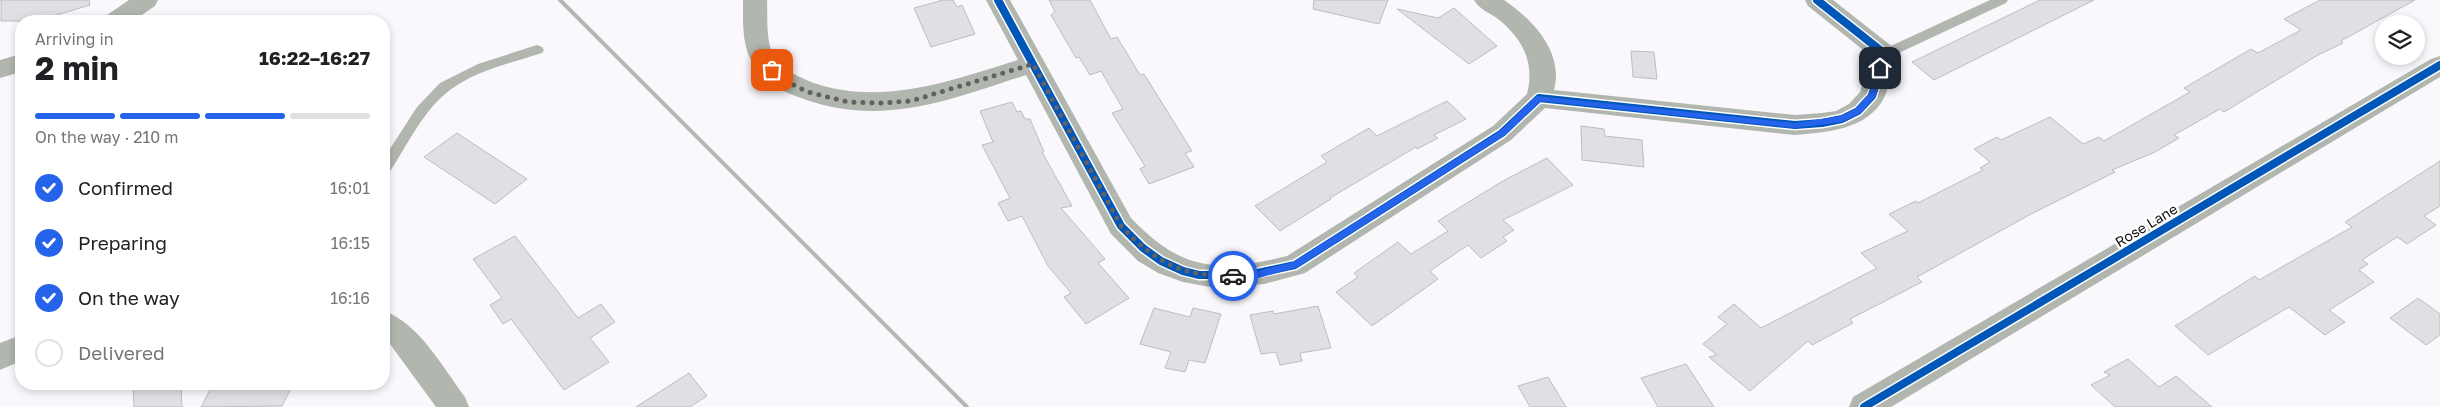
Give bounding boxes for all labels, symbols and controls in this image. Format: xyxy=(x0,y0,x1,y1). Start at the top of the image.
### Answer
map controls xyxy=(2375,15,2425,65)
button: layers xyxy=(2375,15,2425,65)
text: Arriving in xyxy=(35,29,114,49)
text: 16:22–16:27 xyxy=(259,46,370,69)
pin xyxy=(1859,47,1901,89)
text: 2 min xyxy=(35,49,119,87)
pin xyxy=(751,49,793,91)
icon: home xyxy=(1866,54,1894,82)
icon: bag xyxy=(758,56,786,84)
text: On the way · 210 m xyxy=(35,127,178,147)
icon: check xyxy=(35,174,63,202)
text: Confirmed xyxy=(78,176,173,199)
text: 16:01 xyxy=(330,178,370,198)
street label: Rose Lane xyxy=(2112,200,2180,250)
icon: check xyxy=(35,229,63,257)
text: Preparing xyxy=(78,231,167,254)
text: 16:15 xyxy=(331,233,370,253)
courier xyxy=(1208,251,1258,301)
icon: car xyxy=(1219,262,1247,290)
icon: check xyxy=(35,284,63,312)
text: On the way xyxy=(78,286,180,309)
text: 16:16 xyxy=(330,288,370,308)
text: Delivered xyxy=(78,341,165,364)

